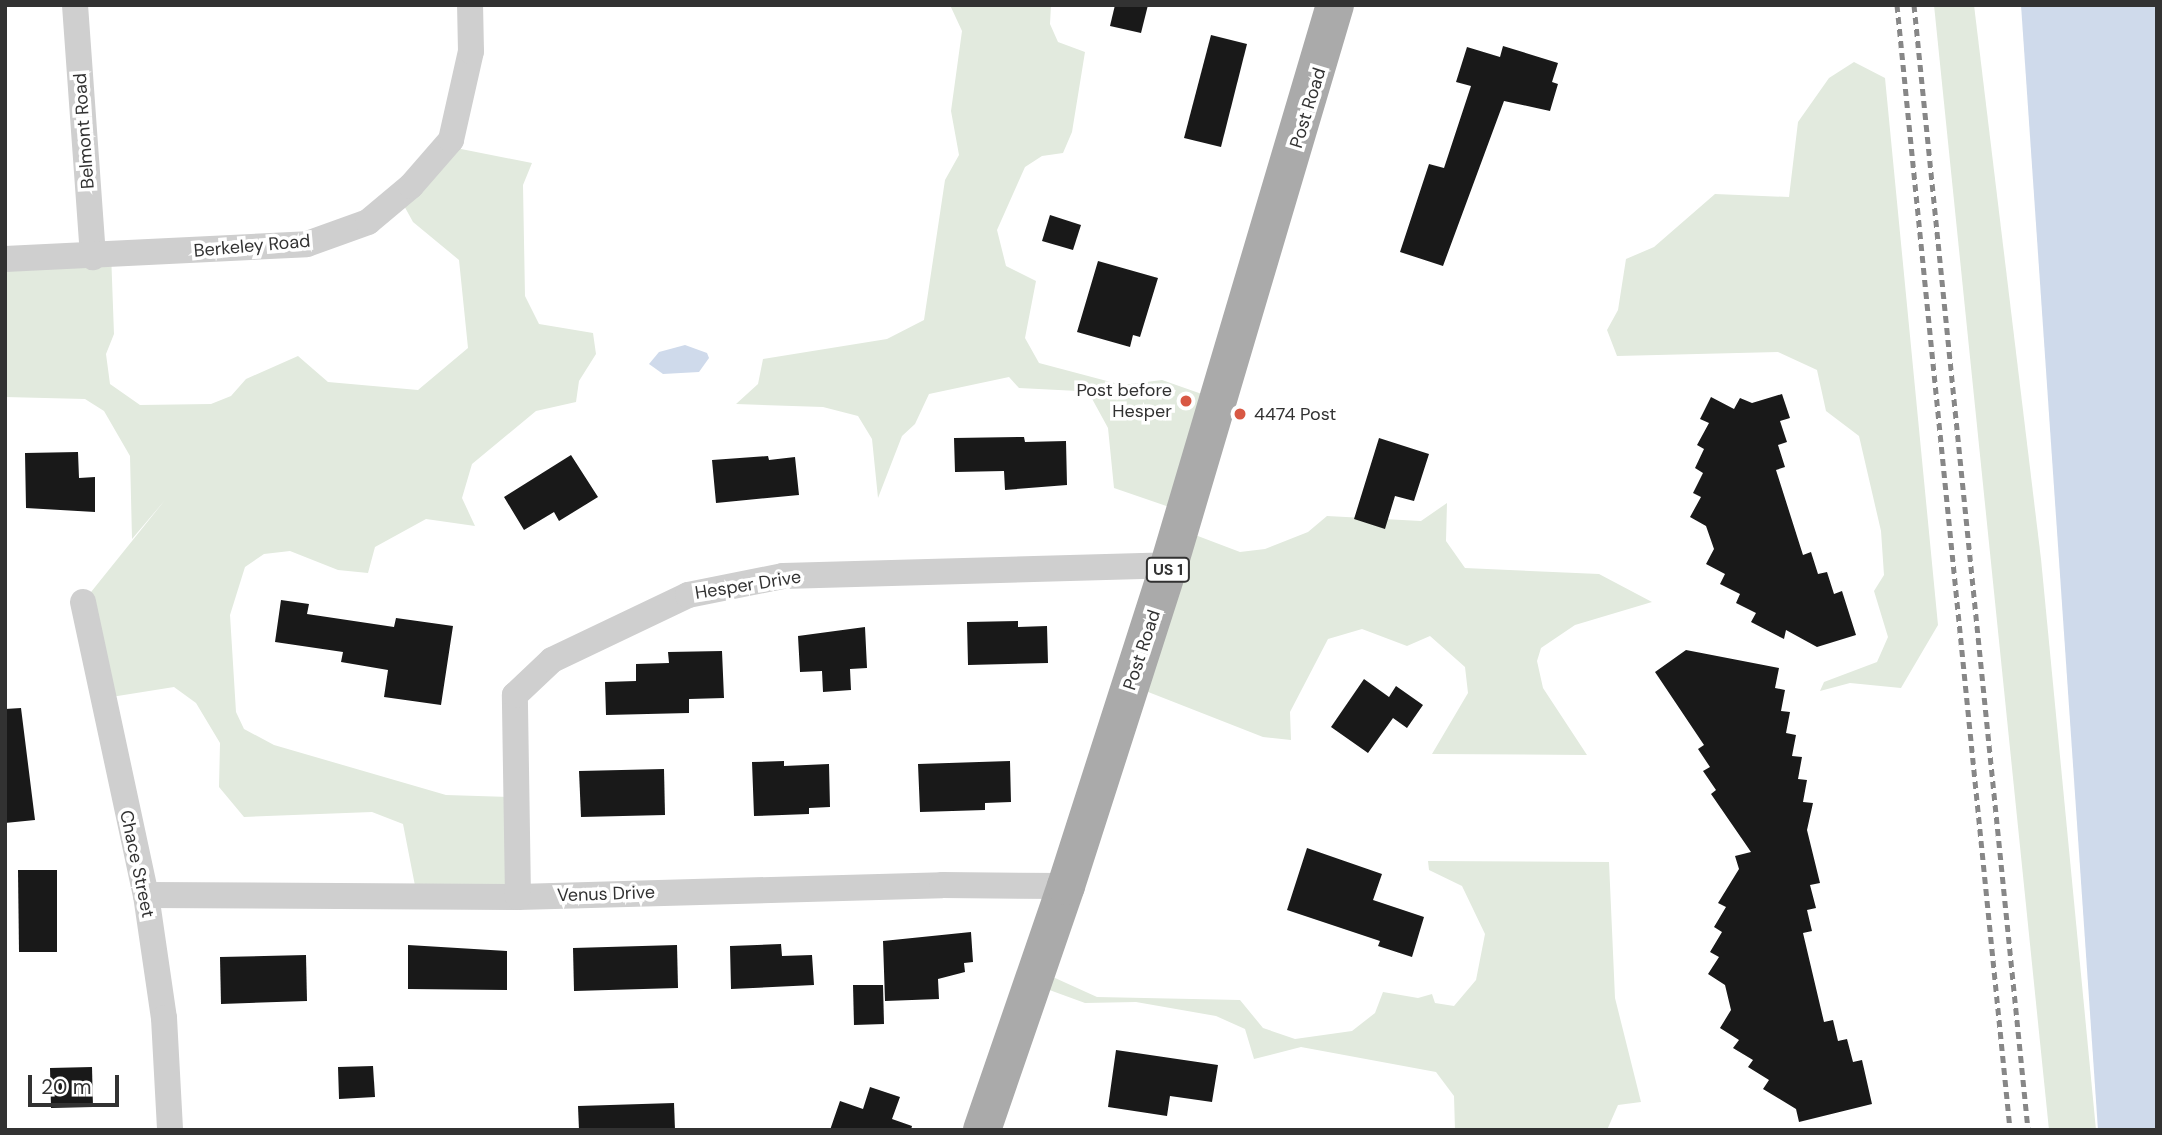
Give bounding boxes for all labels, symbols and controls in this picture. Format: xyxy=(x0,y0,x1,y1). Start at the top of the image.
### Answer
street label: Post Road xyxy=(1286,65,1330,151)
street label: Belmont Road xyxy=(69,72,99,190)
street label: Berkeley Road xyxy=(193,230,311,262)
place label: Post before Hesper xyxy=(1076,380,1172,422)
marker: Post before Hesper xyxy=(1178,393,1194,409)
place label: 4474 Post xyxy=(1254,403,1336,425)
marker: 4474 Post xyxy=(1232,406,1248,422)
road number: US 1 xyxy=(1145,558,1191,582)
street label: Hesper Drive xyxy=(693,566,803,604)
street label: Post Road xyxy=(1119,607,1165,693)
street label: Chace Street xyxy=(115,808,159,920)
street label: Venus Drive xyxy=(557,881,655,907)
scale bar xyxy=(32,1062,122,1106)
text: 20 m xyxy=(41,1073,92,1101)

